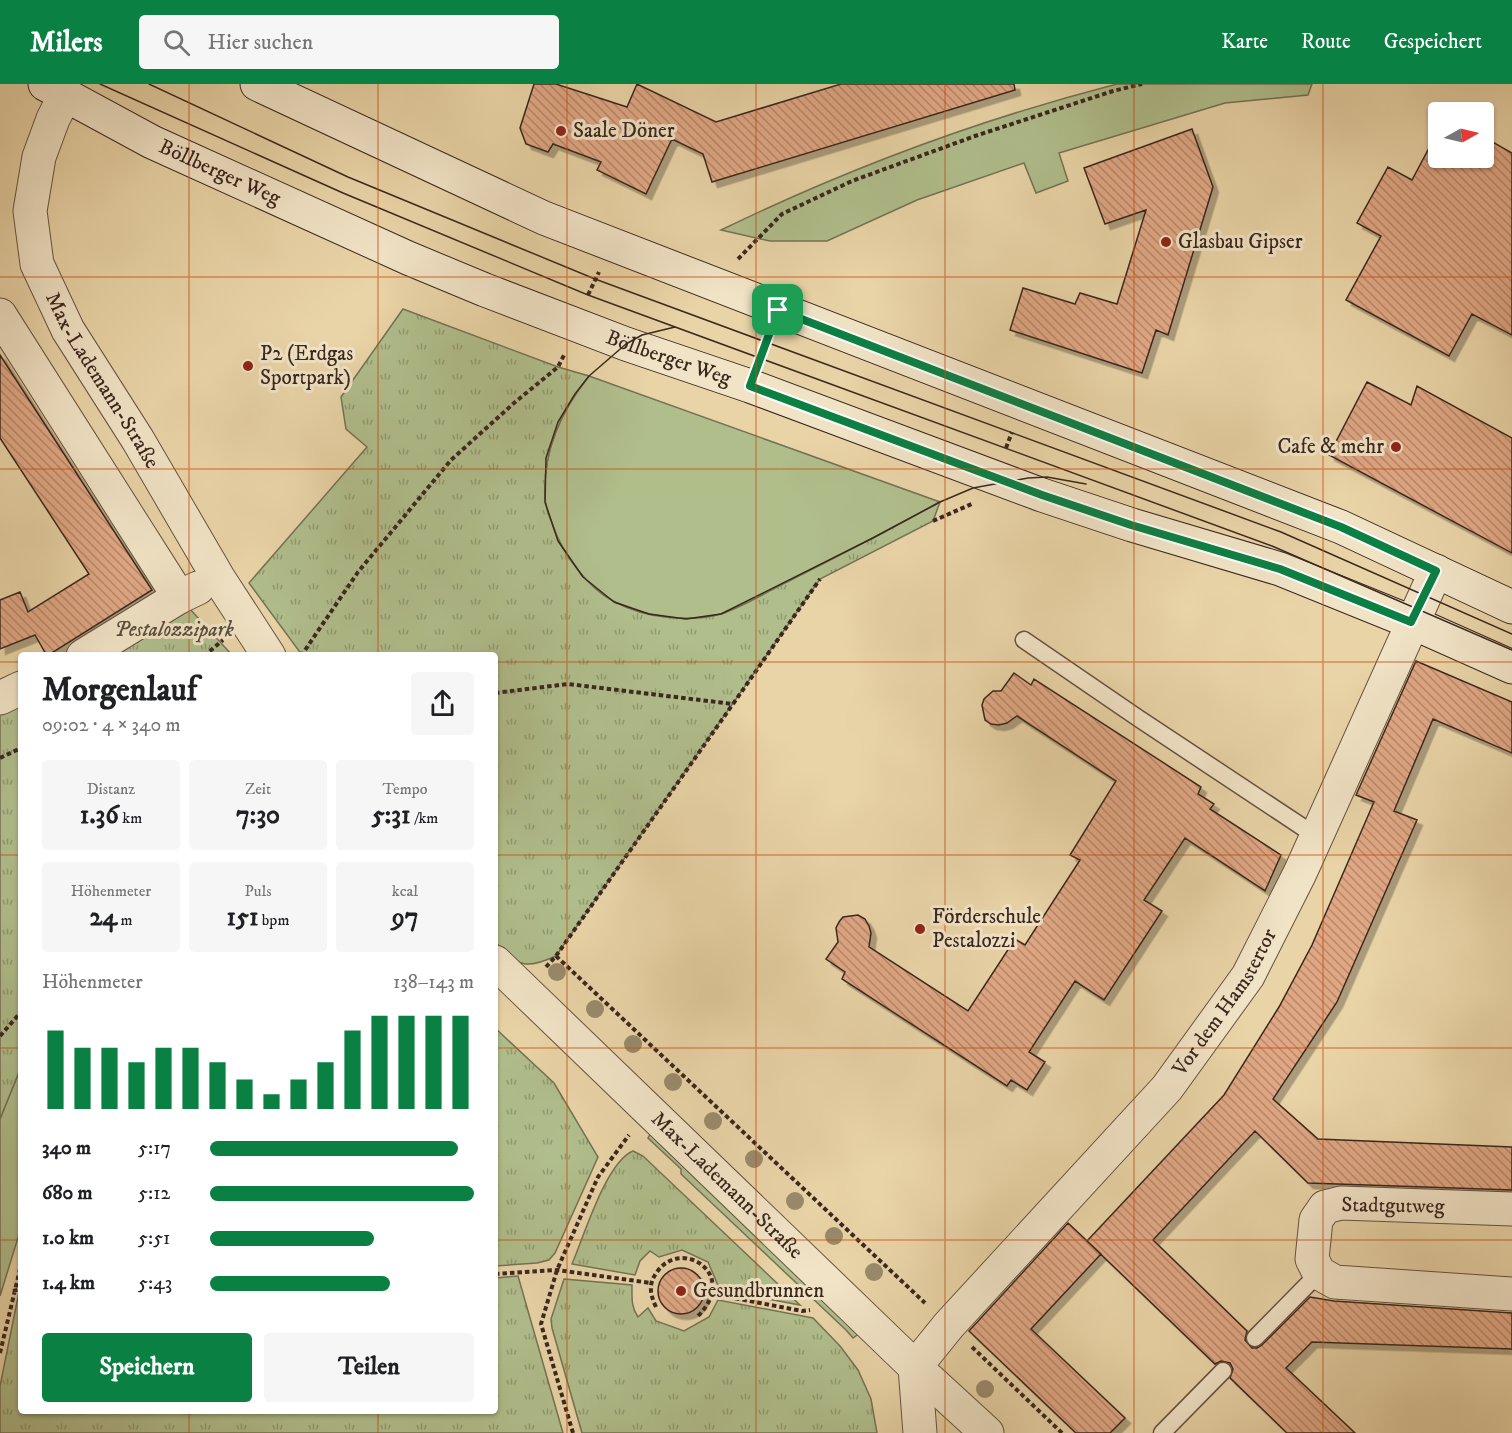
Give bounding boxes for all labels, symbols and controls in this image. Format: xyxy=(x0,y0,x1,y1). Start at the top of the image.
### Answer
search box xyxy=(139,15,559,69)
text: Milers xyxy=(30,25,103,60)
icon: search xyxy=(160,26,193,59)
text: Hier suchen xyxy=(208,29,313,56)
text: Karte xyxy=(1221,29,1268,55)
text: Route xyxy=(1301,29,1351,55)
text: Gespeichert xyxy=(1384,29,1482,55)
north arrow xyxy=(1428,102,1494,168)
map controls xyxy=(1428,102,1494,168)
place label: Saale Döner xyxy=(573,118,675,144)
marker: Saale Döner xyxy=(554,124,568,138)
street label: Böllberger Weg xyxy=(155,134,285,212)
place label: Glasbau Gipser xyxy=(1178,229,1303,255)
marker: Glasbau Gipser xyxy=(1159,235,1173,249)
pin xyxy=(752,284,803,335)
street label: Max-Lademann-Straße xyxy=(39,288,165,473)
icon: arrive xyxy=(761,293,794,326)
street label: Böllberger Weg xyxy=(602,325,735,392)
place label: P2 (Erdgas Sportpark) xyxy=(260,341,353,391)
marker: P2 (Erdgas Sportpark) xyxy=(241,359,255,373)
place label: Cafe & mehr xyxy=(1277,434,1384,460)
marker: Cafe & mehr xyxy=(1389,440,1403,454)
park label: Pestalozzipark xyxy=(114,617,234,643)
text: Morgenlauf xyxy=(42,670,197,711)
button: share xyxy=(411,672,474,735)
text: 09:02 · 4 × 340 m xyxy=(42,713,181,738)
text: Distanz xyxy=(87,779,135,799)
text: Zeit xyxy=(245,779,271,799)
text: Tempo xyxy=(383,779,427,799)
text: 1.36 xyxy=(80,799,119,832)
text: 7:30 xyxy=(236,799,280,832)
text: 5:31 xyxy=(372,799,411,832)
text: km xyxy=(119,808,142,828)
text: /km xyxy=(411,808,438,828)
text: Höhenmeter xyxy=(71,881,151,901)
text: Puls xyxy=(244,881,272,901)
text: kcal xyxy=(392,881,418,901)
text: 24 xyxy=(89,901,117,934)
text: 151 xyxy=(227,901,258,934)
text: 97 xyxy=(392,901,418,934)
place label: Förderschule Pestalozzi xyxy=(932,904,1041,954)
text: m xyxy=(117,910,133,930)
text: bpm xyxy=(258,910,289,930)
marker: Förderschule Pestalozzi xyxy=(913,922,927,936)
street label: Vor dem Hamstertor xyxy=(1166,924,1283,1082)
text: Höhenmeter xyxy=(42,970,143,995)
text: 138–143 m xyxy=(393,970,474,995)
street label: Max-Lademann-Straße xyxy=(645,1106,808,1265)
text: 340 m xyxy=(42,1136,91,1161)
text: 5:17 xyxy=(138,1136,171,1161)
text: 680 m xyxy=(42,1181,93,1206)
text: 5:12 xyxy=(138,1181,170,1206)
street label: Stadtgutweg xyxy=(1341,1192,1446,1220)
text: 1.0 km xyxy=(42,1226,94,1251)
text: 5:51 xyxy=(138,1226,170,1251)
text: 1.4 km xyxy=(42,1271,95,1296)
text: 5:43 xyxy=(138,1271,172,1296)
place label: Gesundbrunnen xyxy=(693,1278,824,1304)
marker: Gesundbrunnen xyxy=(674,1284,688,1298)
button: Speichern xyxy=(42,1333,252,1402)
button: Teilen xyxy=(264,1333,474,1402)

